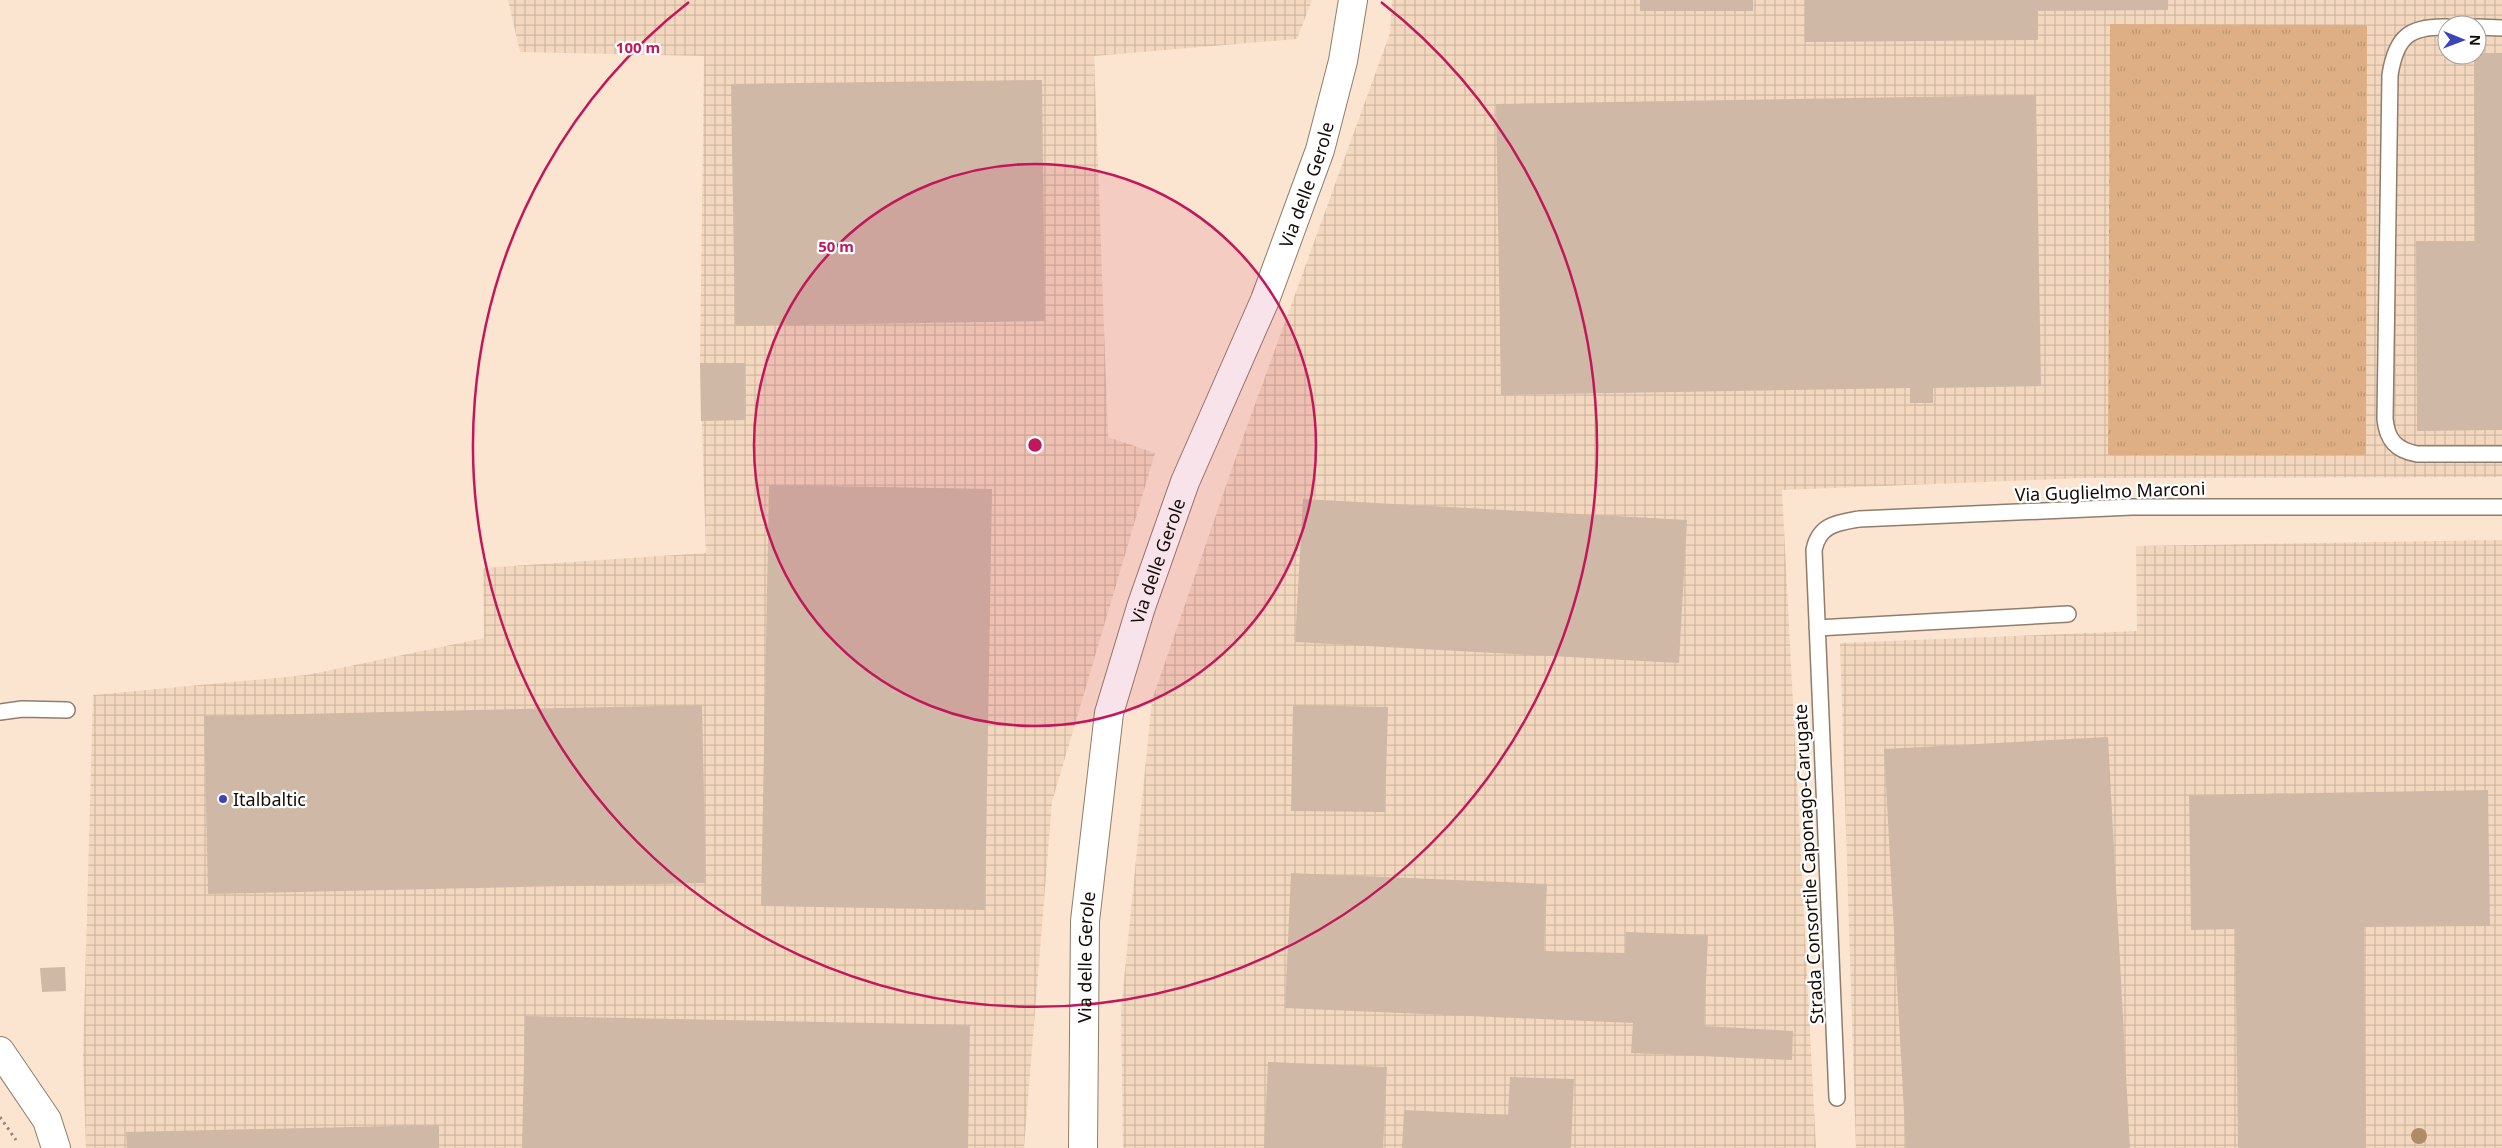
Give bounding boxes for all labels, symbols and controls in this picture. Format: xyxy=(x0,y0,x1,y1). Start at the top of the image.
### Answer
north arrow xyxy=(2437,15,2487,65)
text: N xyxy=(2466,34,2485,46)
text: 100 m xyxy=(616,37,660,57)
street label: Via delle Gerole xyxy=(1273,119,1339,251)
text: 50 m xyxy=(818,236,854,256)
centre of rings xyxy=(1026,436,1044,454)
street label: Via Guglielmo Marconi xyxy=(2014,476,2206,506)
street label: Via delle Gerole xyxy=(1125,495,1190,627)
street label: Strada Consortile Caponago-Carugate xyxy=(1788,703,1828,1025)
place label: Italbaltic xyxy=(233,787,306,811)
marker: Italbaltic xyxy=(217,793,229,805)
street label: Via delle Gerole xyxy=(1072,890,1100,1023)

